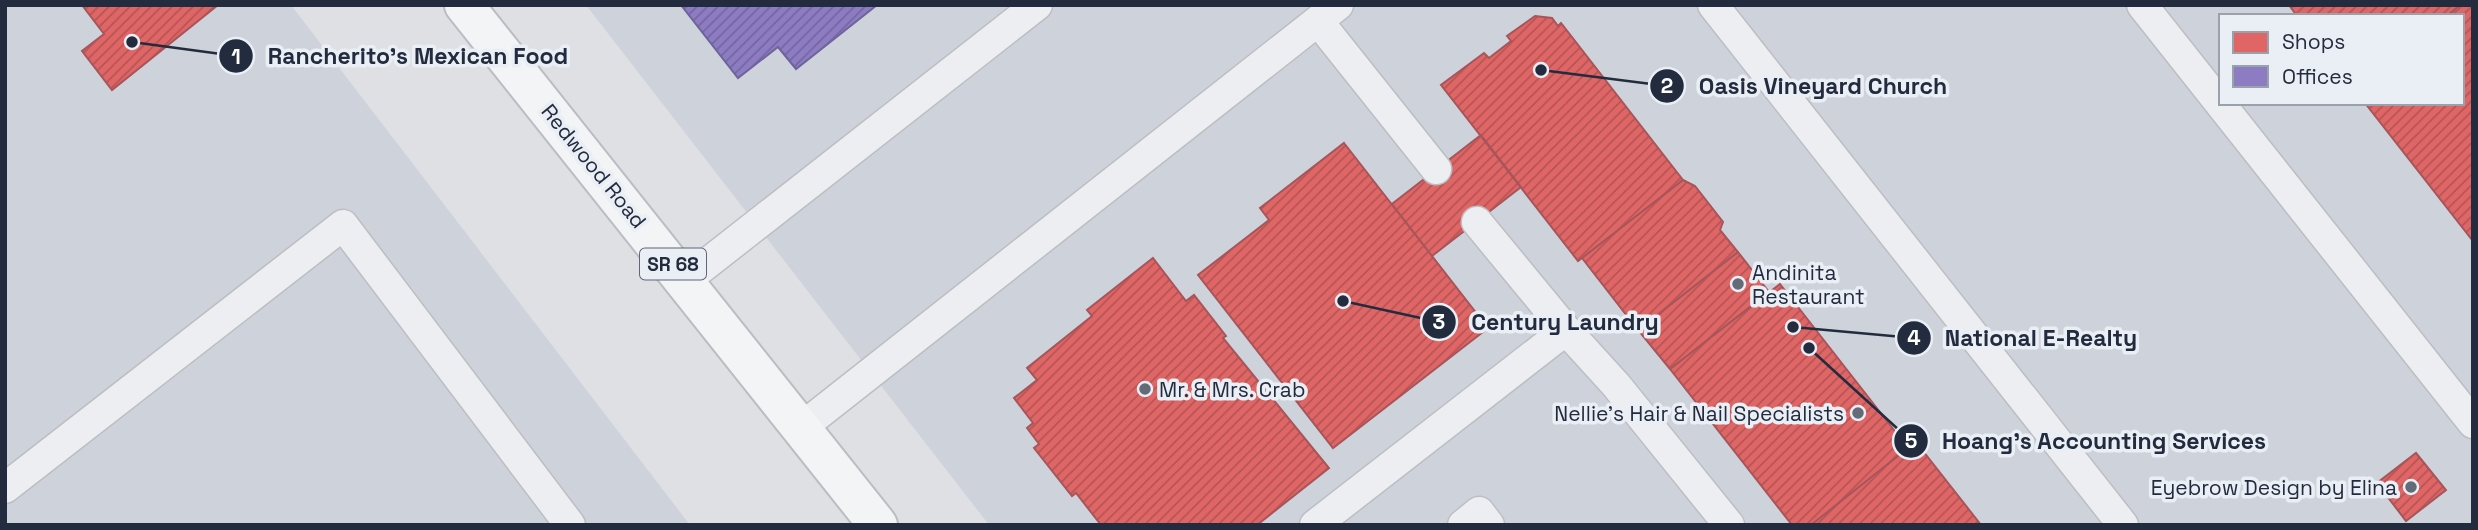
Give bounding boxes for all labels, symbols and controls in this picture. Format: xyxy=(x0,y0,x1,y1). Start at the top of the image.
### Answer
legend xyxy=(2219,14,2464,105)
text: Shops xyxy=(2282,28,2345,55)
callout: Rancherito's Mexican Food xyxy=(218,34,582,78)
text: Rancherito's Mexican Food xyxy=(268,41,568,71)
text: 1 xyxy=(231,43,241,70)
text: Offices xyxy=(2282,63,2353,90)
callout: Oasis Vineyard Church xyxy=(1650,64,1961,108)
text: Oasis Vineyard Church xyxy=(1699,71,1947,101)
text: 2 xyxy=(1661,72,1673,99)
street label: Redwood Road xyxy=(536,98,652,234)
road number: SR 68 xyxy=(640,248,706,280)
place label: Andinita Restaurant xyxy=(1752,259,1865,310)
marker: Andinita Restaurant xyxy=(1730,276,1746,292)
callout: Century Laundry xyxy=(1422,300,1672,344)
text: Century Laundry xyxy=(1471,307,1659,337)
text: 3 xyxy=(1433,308,1445,335)
callout: National E-Realty xyxy=(1896,316,2152,360)
text: National E-Realty xyxy=(1945,323,2137,353)
text: 4 xyxy=(1907,324,1921,351)
place label: Mr. & Mrs. Crab xyxy=(1159,376,1305,403)
marker: Mr. & Mrs. Crab xyxy=(1137,381,1153,397)
place label: Nellie's Hair & Nail Specialists xyxy=(1554,400,1844,427)
marker: Nellie's Hair & Nail Specialists xyxy=(1850,405,1866,421)
callout: Hoang's Accounting Services xyxy=(1893,419,2280,463)
text: Hoang's Accounting Services xyxy=(1942,426,2266,456)
text: 5 xyxy=(1905,427,1917,454)
place label: Eyebrow Design by Elina xyxy=(2151,474,2397,501)
marker: Eyebrow Design by Elina xyxy=(2403,479,2419,495)

